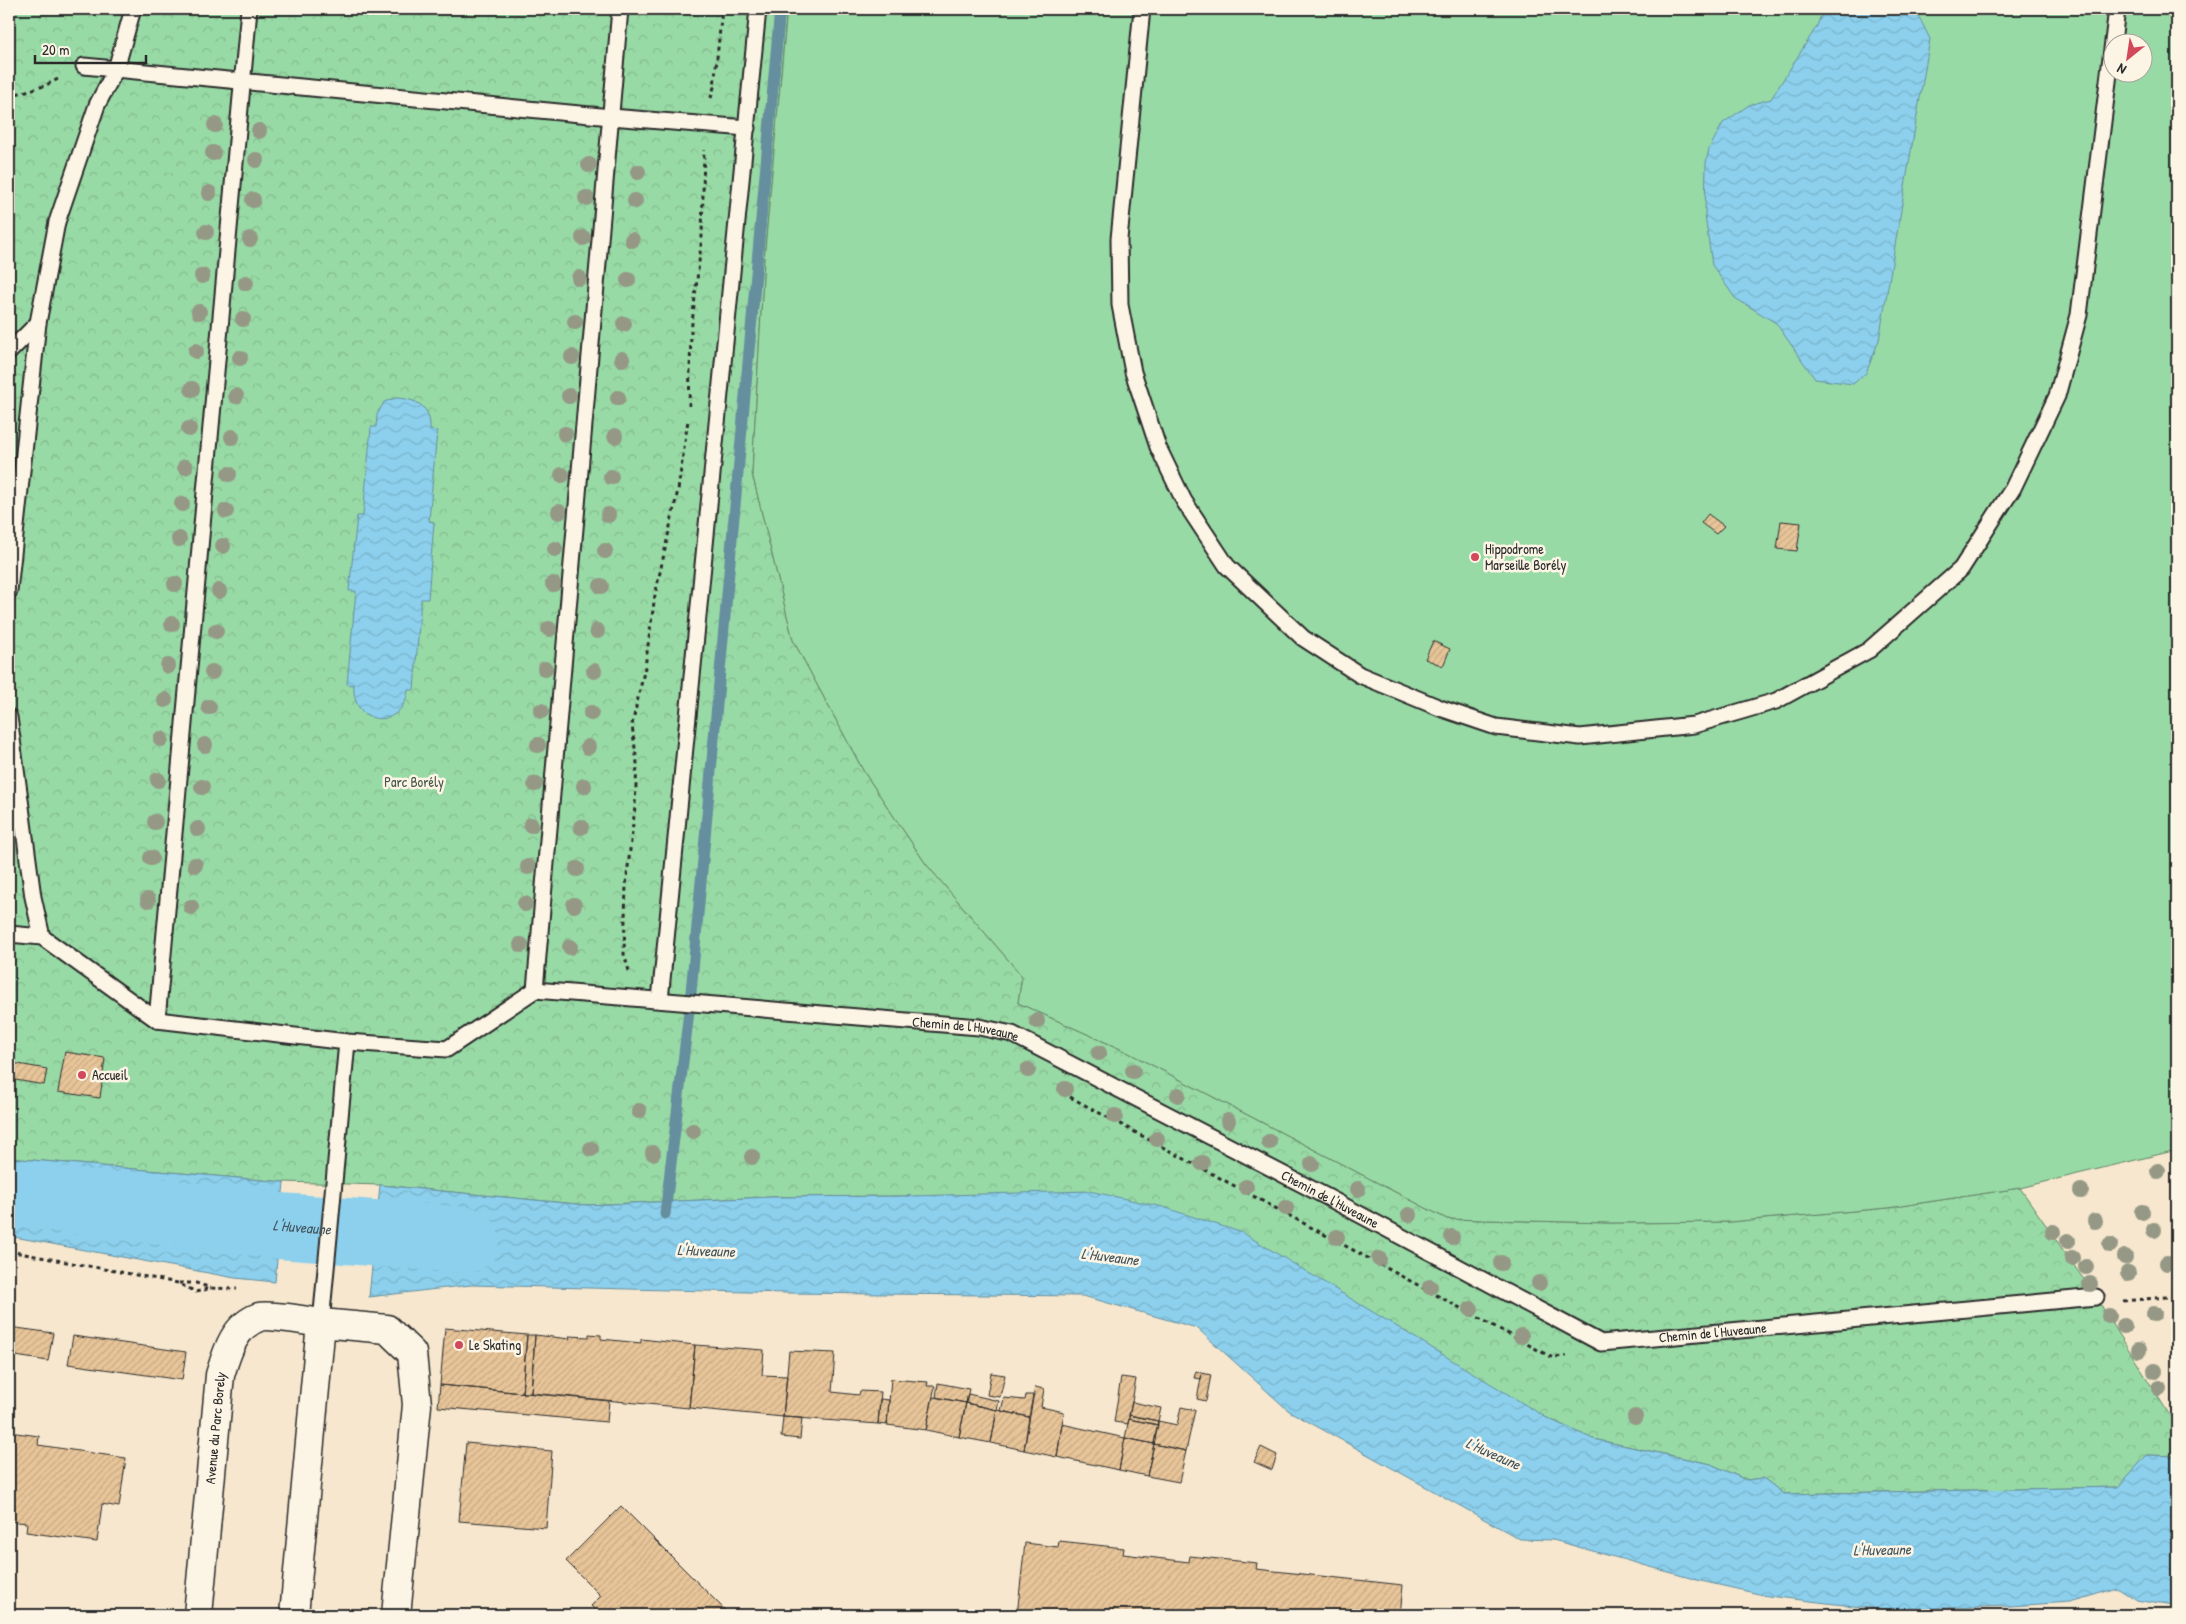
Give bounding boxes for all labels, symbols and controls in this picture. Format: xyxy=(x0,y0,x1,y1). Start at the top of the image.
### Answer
scale bar xyxy=(35,32,146,64)
north arrow xyxy=(2104,32,2154,82)
text: 20 m xyxy=(42,39,69,60)
text: N xyxy=(2113,59,2129,80)
place label: Hippodrome Marseille Borély xyxy=(1485,539,1567,575)
marker: Hippodrome Marseille Borély xyxy=(1469,551,1481,563)
park label: Parc Borély xyxy=(384,772,444,792)
street label: Chemin de l'Huveaune xyxy=(911,1011,1023,1046)
place label: Accueil xyxy=(92,1065,128,1084)
marker: Accueil xyxy=(76,1069,88,1081)
street label: Chemin de l'Huveaune xyxy=(1278,1165,1383,1232)
water label: L'Huveaune xyxy=(272,1214,333,1240)
water label: L'Huveaune xyxy=(677,1239,736,1262)
water label: L'Huveaune xyxy=(1080,1243,1141,1271)
street label: Chemin de l'Huveaune xyxy=(1658,1318,1768,1347)
place label: Le Skating xyxy=(469,1335,521,1355)
marker: Le Skating xyxy=(453,1339,465,1351)
street label: Avenue du Parc Borely xyxy=(200,1369,231,1485)
water label: L'Huveaune xyxy=(1463,1432,1525,1475)
water label: L'Huveaune xyxy=(1853,1538,1912,1561)

